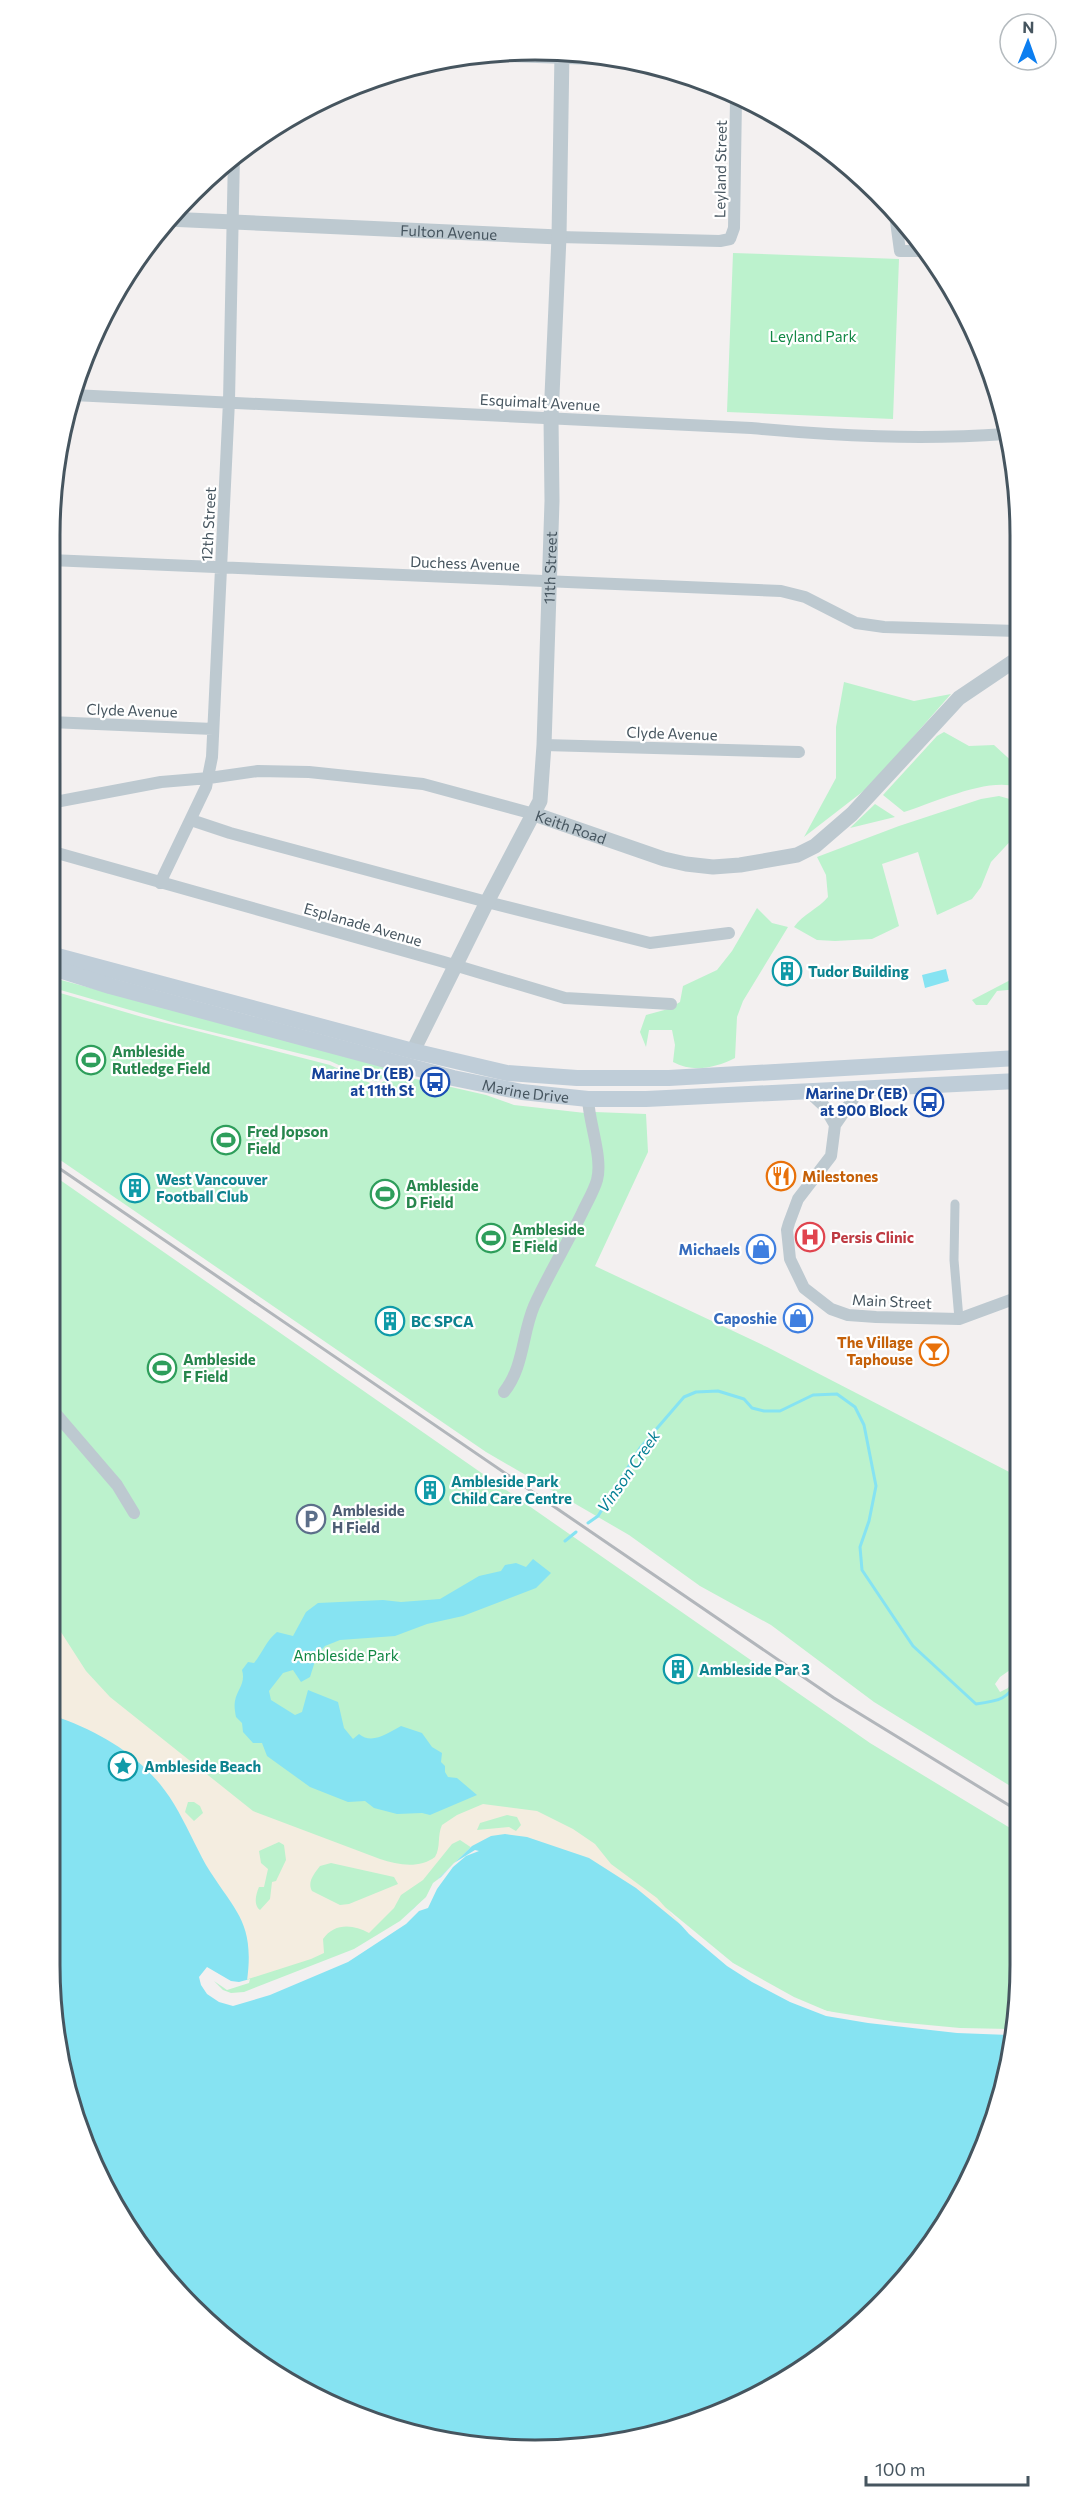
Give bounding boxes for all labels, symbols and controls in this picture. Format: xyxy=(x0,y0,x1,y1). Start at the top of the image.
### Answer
north arrow xyxy=(998,12,1058,72)
text: N xyxy=(1022,17,1034,36)
street label: Leyland Street xyxy=(710,120,730,218)
street label: Fulton Avenue xyxy=(400,221,498,243)
park label: Leyland Park xyxy=(769,327,857,345)
street label: Esquimalt Avenue xyxy=(479,390,601,414)
street label: 12th Street xyxy=(197,486,219,562)
street label: 11th Street xyxy=(540,531,560,604)
street label: Duchess Avenue xyxy=(410,552,520,574)
street label: Clyde Avenue xyxy=(86,699,178,721)
street label: Clyde Avenue xyxy=(626,722,718,744)
street label: Keith Road xyxy=(533,806,609,847)
street label: Esplanade Avenue xyxy=(302,899,424,950)
building icon: Tudor Building xyxy=(771,955,803,987)
place label: Tudor Building xyxy=(808,962,909,980)
place label: Ambleside Rutledge Field xyxy=(112,1042,210,1077)
sports icon: Ambleside Rutledge Field xyxy=(75,1044,107,1076)
place label: Marine Dr (EB) at 11th St xyxy=(311,1064,414,1099)
bus stop icon: Marine Dr (EB) at 11th St xyxy=(419,1066,451,1098)
street label: Marine Drive xyxy=(481,1075,570,1106)
place label: Marine Dr (EB) at 900 Block xyxy=(805,1084,908,1119)
bus stop icon: Marine Dr (EB) at 900 Block xyxy=(913,1086,945,1118)
place label: Fred Jopson Field xyxy=(247,1122,328,1157)
sports icon: Fred Jopson Field xyxy=(210,1124,242,1156)
restaurant icon: Milestones xyxy=(765,1160,797,1192)
place label: Milestones xyxy=(802,1167,878,1185)
place label: West Vancouver Football Club xyxy=(156,1170,268,1205)
building icon: West Vancouver Football Club xyxy=(119,1172,151,1204)
place label: Ambleside D Field xyxy=(406,1176,479,1211)
sports icon: Ambleside D Field xyxy=(369,1178,401,1210)
place label: Ambleside E Field xyxy=(512,1220,585,1255)
hospital icon: Persis Clinic xyxy=(794,1221,826,1253)
sports icon: Ambleside E Field xyxy=(475,1222,507,1254)
place label: Persis Clinic xyxy=(831,1228,914,1246)
shop icon: Michaels xyxy=(745,1233,777,1265)
place label: Michaels xyxy=(679,1240,740,1258)
street label: Main Street xyxy=(852,1290,932,1312)
shop icon: Caposhie xyxy=(782,1302,814,1334)
building icon: BC SPCA xyxy=(374,1305,406,1337)
place label: Caposhie xyxy=(713,1309,777,1327)
place label: BC SPCA xyxy=(411,1312,474,1330)
place label: The Village Taphouse xyxy=(837,1333,913,1368)
bar icon: The Village Taphouse xyxy=(918,1335,950,1367)
place label: Ambleside F Field xyxy=(183,1350,256,1385)
sports icon: Ambleside F Field xyxy=(146,1352,178,1384)
water label: Vinson Creek xyxy=(593,1426,663,1516)
place label: Ambleside Park Child Care Centre xyxy=(451,1472,572,1507)
building icon: Ambleside Park Child Care Centre xyxy=(414,1474,446,1506)
place label: Ambleside H Field xyxy=(332,1501,405,1536)
parking icon: Ambleside H Field xyxy=(295,1503,327,1535)
park label: Ambleside Park xyxy=(293,1646,399,1664)
building icon: Ambleside Par 3 xyxy=(662,1653,694,1685)
place label: Ambleside Par 3 xyxy=(699,1660,810,1678)
place icon: Ambleside Beach xyxy=(107,1750,139,1782)
place label: Ambleside Beach xyxy=(144,1757,261,1775)
scale bar xyxy=(866,2449,1028,2487)
text: 100 m xyxy=(875,2458,925,2480)

